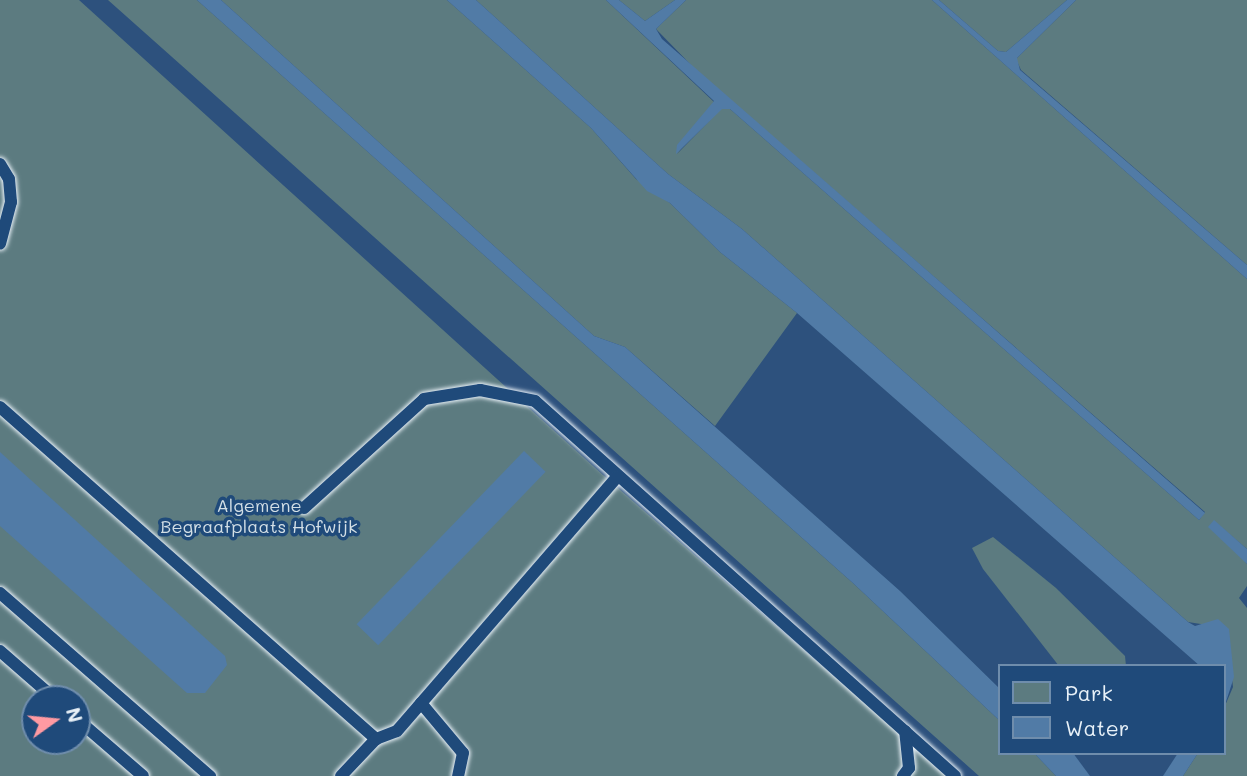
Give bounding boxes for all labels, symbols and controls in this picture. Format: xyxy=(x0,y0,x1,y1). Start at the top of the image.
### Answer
park label: Algemene Begraafplaats Hofwijk xyxy=(160,495,358,538)
legend xyxy=(998,664,1226,755)
text: Park xyxy=(1065,679,1113,706)
north arrow xyxy=(21,685,91,755)
text: N xyxy=(61,705,89,725)
text: Water xyxy=(1065,714,1129,741)

